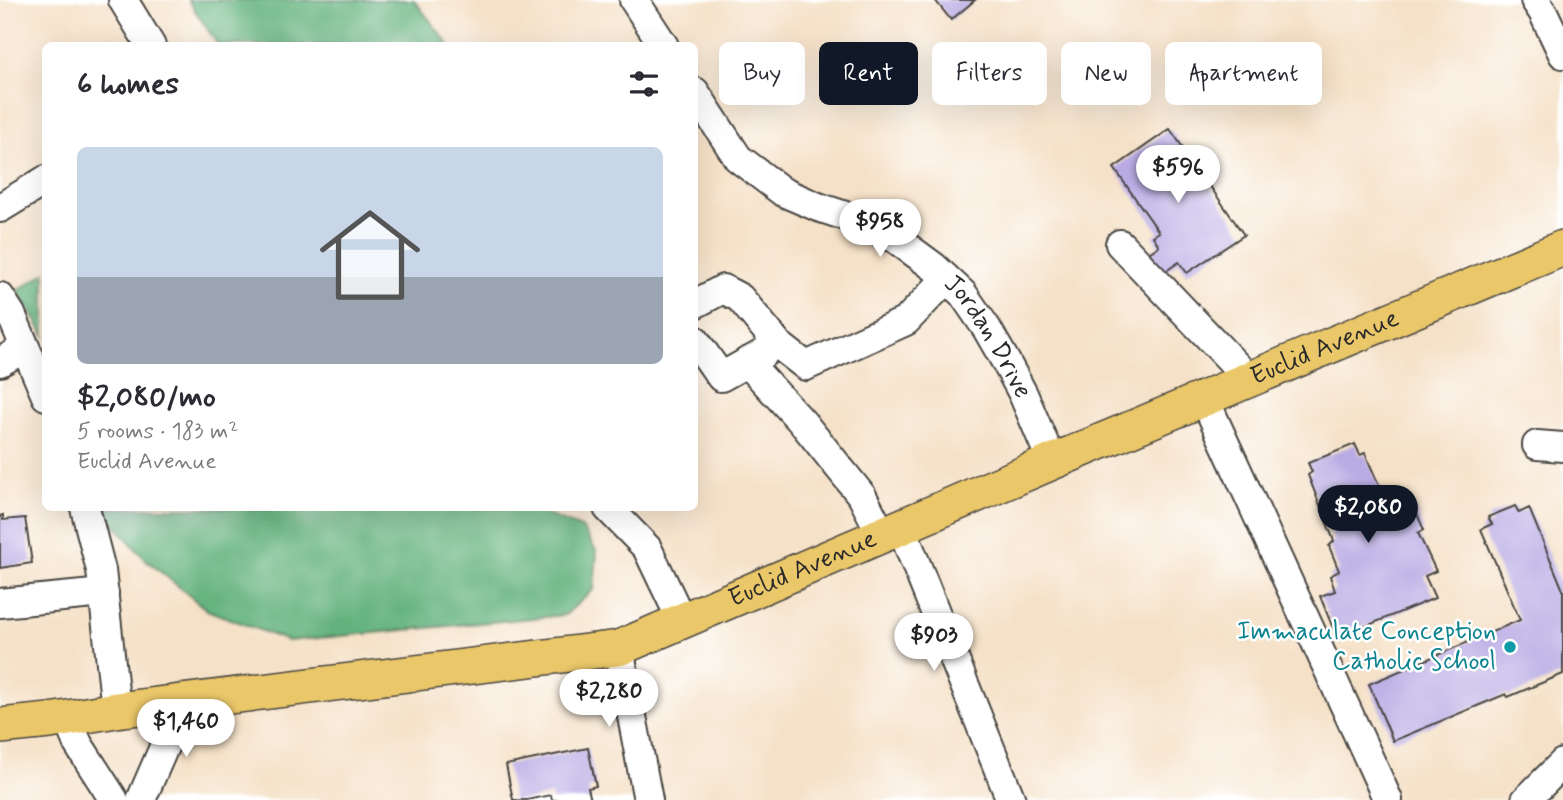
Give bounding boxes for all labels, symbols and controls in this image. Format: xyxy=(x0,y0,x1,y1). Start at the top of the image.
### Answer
chip: Buy xyxy=(719,42,805,105)
chip: Rent xyxy=(819,42,918,105)
chip: Filters xyxy=(932,42,1047,105)
chip: New xyxy=(1061,42,1151,105)
chip: Apartment xyxy=(1165,42,1322,105)
text: 6 homes xyxy=(77,65,179,104)
icon: filters xyxy=(625,65,663,103)
pin: $596 xyxy=(1137,146,1219,205)
text: $596 xyxy=(1152,153,1204,183)
icon: home xyxy=(307,192,433,318)
pin: $958 xyxy=(839,200,921,259)
text: $958 xyxy=(855,207,905,237)
street label: Jordan Drive xyxy=(936,267,1039,405)
street label: Euclid Avenue xyxy=(1245,301,1404,394)
text: $2,080/mo xyxy=(77,378,216,417)
text: 5 rooms · 183 m² xyxy=(77,417,238,447)
text: Euclid Avenue xyxy=(77,447,217,477)
pin: $2,080 xyxy=(1311,486,1425,545)
text: $2,080 xyxy=(1334,493,1402,523)
street label: Euclid Avenue xyxy=(724,522,882,616)
pin: $903 xyxy=(893,614,975,673)
place label: Immaculate Conception Catholic School xyxy=(1237,615,1496,679)
text: $903 xyxy=(910,621,958,651)
marker: Immaculate Conception Catholic School xyxy=(1502,639,1518,655)
pin: $2,280 xyxy=(552,670,666,729)
text: $2,280 xyxy=(575,677,643,707)
pin: $1,460 xyxy=(129,700,243,759)
text: $1,460 xyxy=(153,707,219,737)

